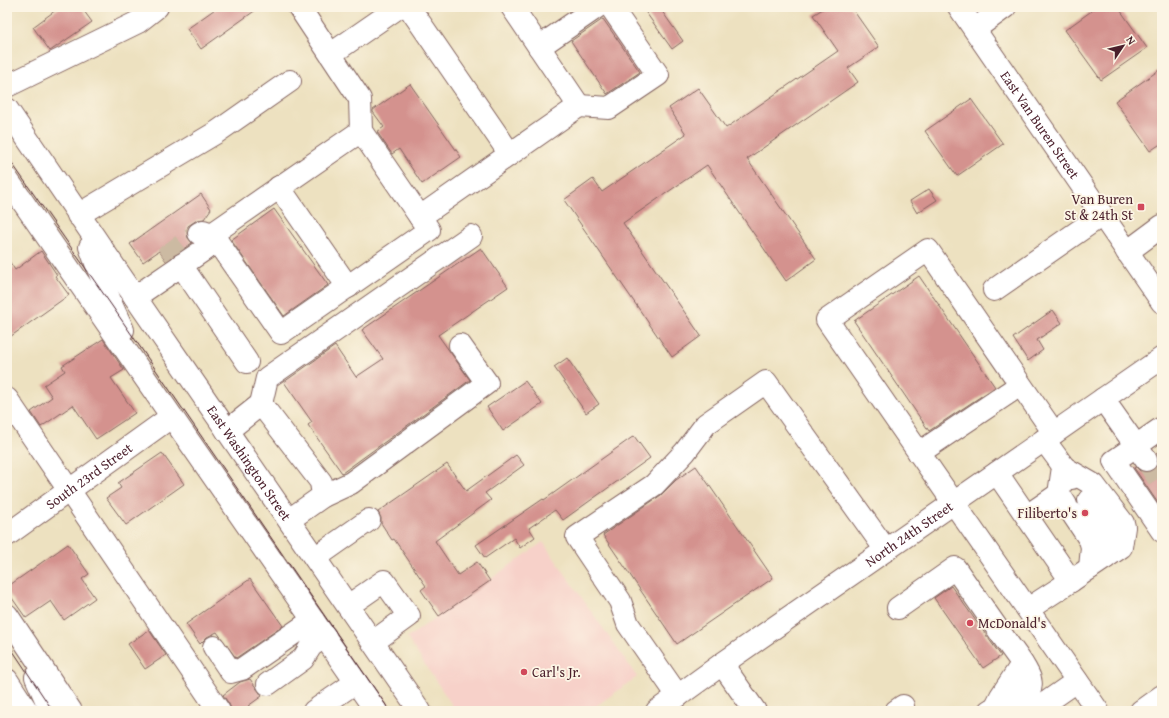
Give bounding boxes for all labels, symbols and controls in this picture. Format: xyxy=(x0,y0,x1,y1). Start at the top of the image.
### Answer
north arrow xyxy=(1103,26,1143,66)
text: N xyxy=(1123,33,1140,48)
street label: East Van Buren Street xyxy=(996,67,1084,183)
place label: Van Buren St & 24th St xyxy=(1064,189,1133,225)
marker: Van Buren St & 24th St xyxy=(1136,202,1146,212)
street label: East Washington Street xyxy=(202,401,296,525)
street label: South 23rd Street xyxy=(41,438,137,514)
street label: North 24th Street xyxy=(861,496,957,572)
place label: Filiberto's xyxy=(1018,503,1077,523)
marker: Filiberto's xyxy=(1080,508,1090,518)
place label: McDonald's xyxy=(978,613,1046,633)
marker: McDonald's xyxy=(965,618,975,628)
place label: Carl's Jr. xyxy=(532,662,581,682)
marker: Carl's Jr. xyxy=(519,667,529,677)

